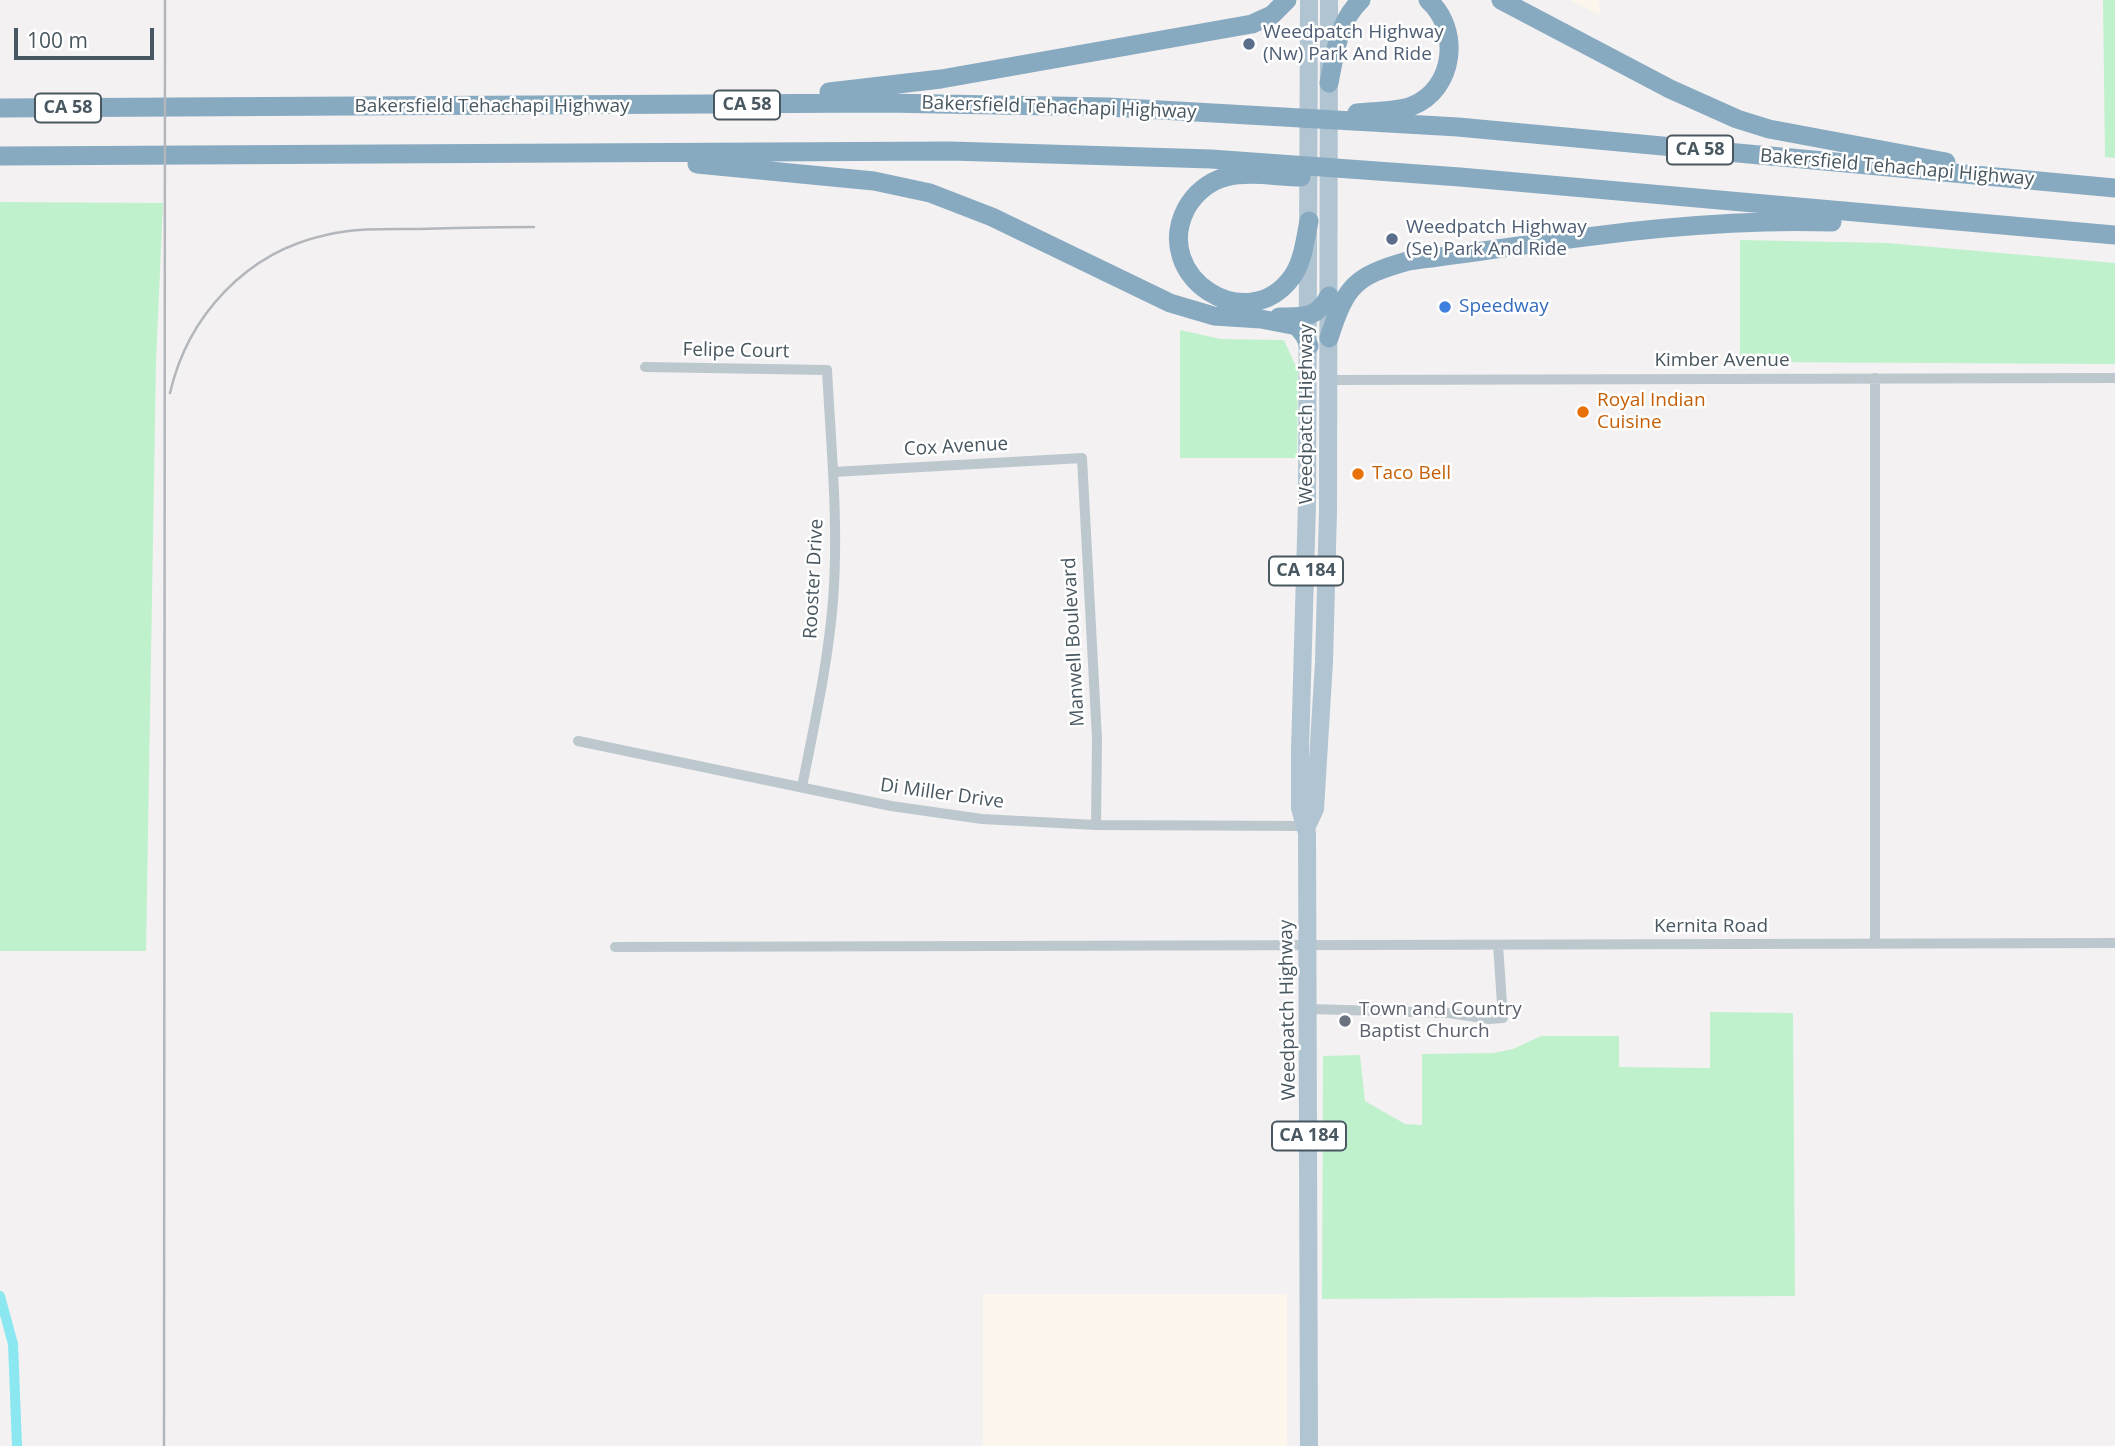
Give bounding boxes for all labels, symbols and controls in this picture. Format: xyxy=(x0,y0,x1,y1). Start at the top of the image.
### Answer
scale bar xyxy=(18,14,158,58)
place label: Weedpatch Highway (Nw) Park And Ride xyxy=(1263,22,1444,66)
text: 100 m xyxy=(27,26,88,54)
marker: Weedpatch Highway (Nw) Park And Ride xyxy=(1241,36,1257,52)
road number: CA 58 xyxy=(714,90,780,120)
street label: Bakersfield Tehachapi Highway xyxy=(921,92,1197,124)
road number: CA 58 xyxy=(35,94,101,122)
street label: Bakersfield Tehachapi Highway xyxy=(354,96,630,118)
road number: CA 58 xyxy=(1667,135,1733,164)
street label: Bakersfield Tehachapi Highway xyxy=(1759,145,2035,191)
place label: Weedpatch Highway (Se) Park And Ride xyxy=(1406,217,1587,261)
marker: Weedpatch Highway (Se) Park And Ride xyxy=(1384,231,1400,247)
place label: Speedway xyxy=(1459,296,1549,318)
marker: Speedway xyxy=(1437,299,1453,315)
street label: Weedpatch Highway xyxy=(1296,324,1318,504)
street label: Felipe Court xyxy=(682,339,790,363)
street label: Kimber Avenue xyxy=(1654,350,1790,372)
place label: Royal Indian Cuisine xyxy=(1597,390,1706,434)
marker: Royal Indian Cuisine xyxy=(1575,404,1591,420)
street label: Cox Avenue xyxy=(903,433,1009,461)
place label: Taco Bell xyxy=(1372,463,1451,485)
marker: Taco Bell xyxy=(1350,466,1366,482)
street label: Rooster Drive xyxy=(799,518,829,640)
road number: CA 184 xyxy=(1269,556,1343,586)
street label: Manwell Boulevard xyxy=(1058,557,1090,727)
street label: Di Miller Drive xyxy=(879,774,1005,814)
street label: Kernita Road xyxy=(1654,916,1768,938)
street label: Weedpatch Highway xyxy=(1275,919,1301,1101)
place label: Town and Country Baptist Church xyxy=(1359,999,1522,1043)
marker: Town and Country Baptist Church xyxy=(1337,1013,1353,1029)
road number: CA 184 xyxy=(1272,1121,1346,1150)

